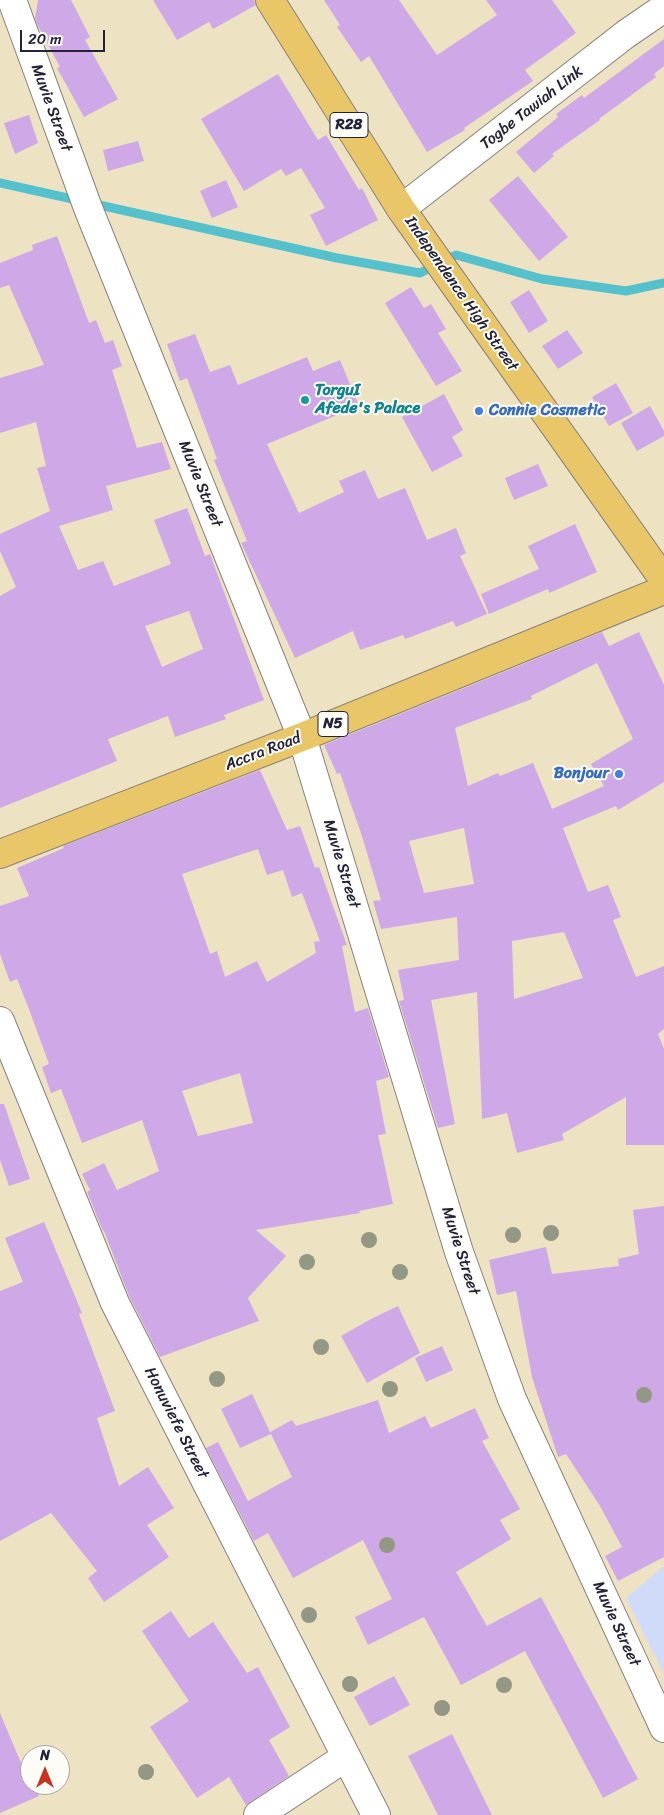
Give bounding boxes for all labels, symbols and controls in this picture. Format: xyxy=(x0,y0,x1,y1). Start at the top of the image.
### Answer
scale bar xyxy=(22,20,108,52)
text: 20 m xyxy=(28,26,62,52)
street label: Muvie Street xyxy=(26,62,76,154)
street label: Togbe Tawiah Link xyxy=(477,62,587,154)
road number: R28 xyxy=(330,112,368,138)
street label: Independence High Street xyxy=(400,213,522,375)
place label: TorguI Afede's Palace xyxy=(315,381,420,419)
marker: TorguI Afede's Palace xyxy=(299,394,311,406)
place label: Connie Cosmetic xyxy=(489,401,605,421)
marker: Connie Cosmetic xyxy=(473,405,485,417)
street label: Muvie Street xyxy=(174,438,226,530)
road number: N5 xyxy=(318,712,348,736)
street label: Accra Road xyxy=(222,729,304,775)
place label: Bonjour xyxy=(554,764,609,784)
marker: Bonjour xyxy=(613,768,625,780)
street label: Muvie Street xyxy=(318,817,364,911)
street label: Muvie Street xyxy=(437,1204,483,1298)
street label: Honuviefe Street xyxy=(140,1364,212,1482)
street label: Muvie Street xyxy=(588,1578,644,1670)
text: N xyxy=(40,1743,50,1768)
north arrow xyxy=(20,1745,70,1795)

